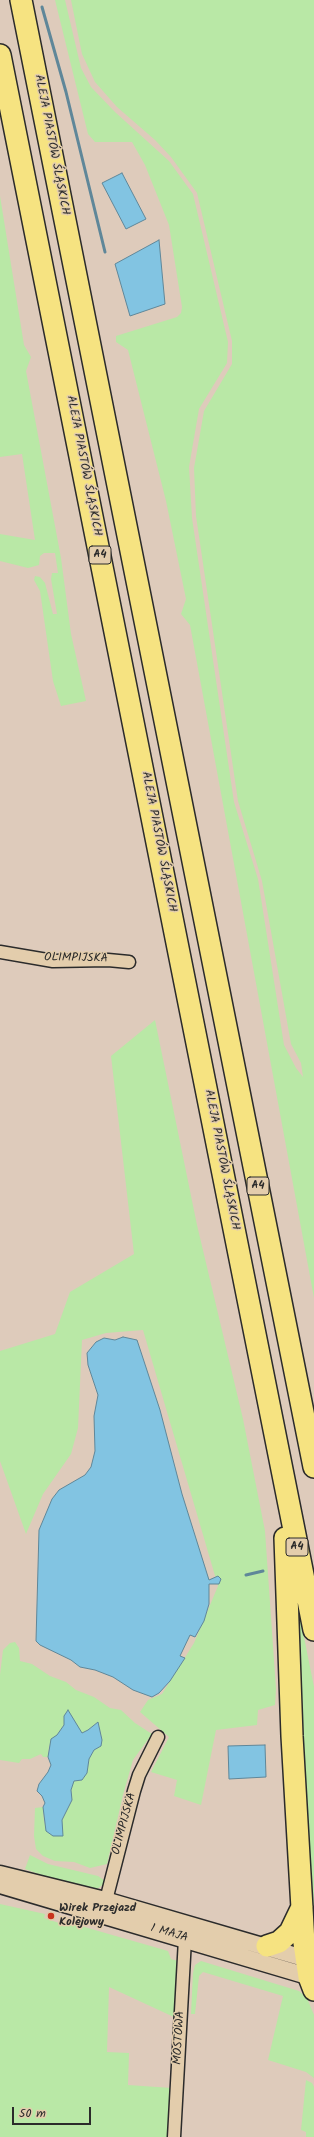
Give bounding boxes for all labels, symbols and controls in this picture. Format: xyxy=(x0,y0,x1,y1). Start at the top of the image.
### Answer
street label: ALEJA PIASTÓW ŚLĄSKICH xyxy=(30,73,72,217)
street label: ALEJA PIASTÓW ŚLĄSKICH xyxy=(62,394,104,538)
road number: A4 xyxy=(89,546,111,564)
street label: ALEJA PIASTÓW ŚLĄSKICH xyxy=(137,770,179,914)
street label: OLIMPIJSKA xyxy=(44,951,108,967)
street label: ALEJA PIASTÓW ŚLĄSKICH xyxy=(200,1088,242,1232)
road number: A4 xyxy=(247,1177,269,1195)
road number: A4 xyxy=(286,1538,308,1556)
street label: OLIMPIJSKA xyxy=(110,1791,140,1857)
place label: Wirek Przejazd Kolejowy xyxy=(59,1902,136,1930)
marker: Wirek Przejazd Kolejowy xyxy=(46,1911,56,1921)
street label: 1 MAJA xyxy=(149,1922,189,1946)
street label: MOSTOWA xyxy=(171,2011,189,2065)
scale bar xyxy=(14,2099,93,2125)
text: 50 m xyxy=(19,2104,46,2123)

